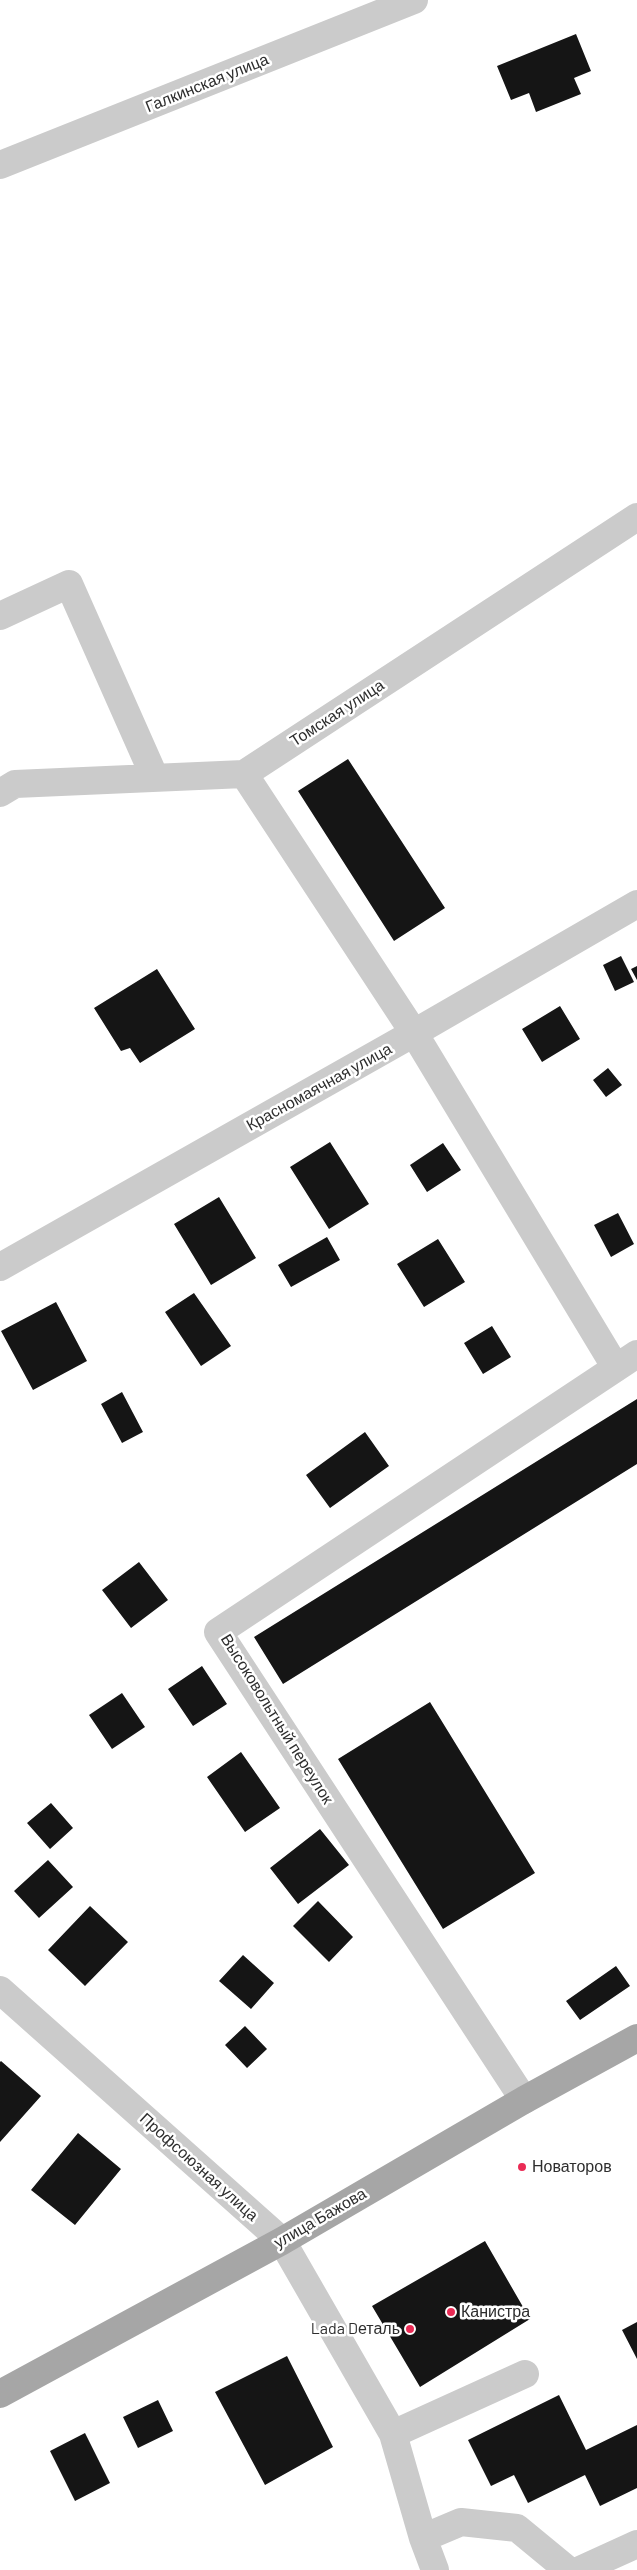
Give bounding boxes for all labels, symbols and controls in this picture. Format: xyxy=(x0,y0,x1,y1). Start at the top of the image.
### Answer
street label: Галкинская улица xyxy=(143,50,271,116)
street label: Томская улица xyxy=(286,675,388,751)
street label: Красномаячная улица xyxy=(243,1039,395,1135)
street label: Высоковольтный переулок xyxy=(217,1631,337,1807)
street label: Профсоюзная улица xyxy=(136,2109,262,2225)
place label: Новаторов xyxy=(532,2157,612,2177)
marker: Новаторов xyxy=(516,2161,528,2173)
street label: улица Бажова xyxy=(270,2184,370,2252)
place label: Канистра xyxy=(461,2302,530,2322)
marker: Канистра xyxy=(445,2306,457,2318)
place label: Lada Dеталь xyxy=(311,2319,400,2339)
marker: Lada Dеталь xyxy=(404,2323,416,2335)

